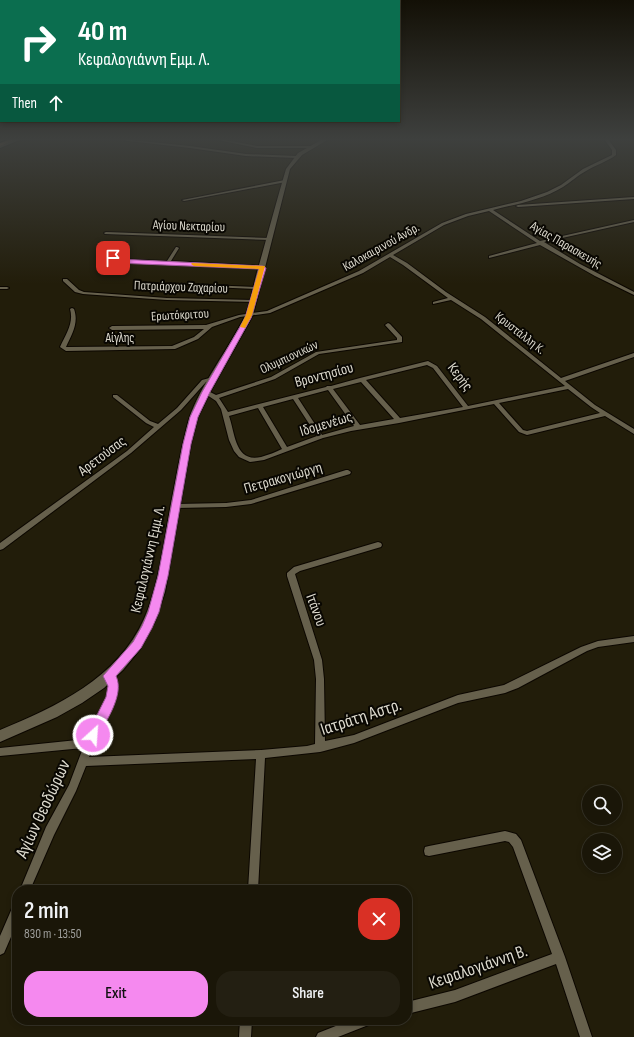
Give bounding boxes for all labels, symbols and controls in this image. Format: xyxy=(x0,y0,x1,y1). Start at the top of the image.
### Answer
text: 40 m xyxy=(78,15,127,48)
icon: right xyxy=(12,16,64,68)
text: Κεφαλογιάννη Εμμ. Λ. xyxy=(78,49,210,70)
icon: ahead xyxy=(45,92,67,114)
text: Then xyxy=(12,94,37,113)
street label: Αγίου Νεκταρίου xyxy=(152,217,225,235)
street label: Αγίας Παρασκευής xyxy=(526,217,605,272)
street label: Καλοκαιρινού Ανδρ. xyxy=(340,219,422,275)
pin xyxy=(96,241,130,275)
icon: arrive xyxy=(102,247,124,269)
street label: Πατριάρχου Ζαχαρίου xyxy=(134,277,228,297)
street label: Ερωτόκριτου xyxy=(151,305,209,325)
street label: Κρυστάλλη Κ. xyxy=(492,308,548,358)
street label: Αίγλης xyxy=(105,330,135,346)
street label: Ολυμπιονικών xyxy=(257,337,321,377)
street label: Βροντησίου xyxy=(293,358,355,392)
street label: Κερής xyxy=(443,359,477,395)
street label: Ιδομενέως xyxy=(297,407,355,441)
street label: Αρετούσας xyxy=(74,432,130,481)
street label: Πετρακογιώργη xyxy=(242,458,324,498)
street label: Κεφαλογιάννη Εμμ. Λ. xyxy=(126,503,170,615)
street label: Ιτάνου xyxy=(301,591,331,629)
street label: Ιατράτη Αστρ. xyxy=(318,694,404,740)
position arrow xyxy=(72,714,114,756)
street label: Αγίων Θεοδώρων xyxy=(11,757,75,862)
map controls xyxy=(582,785,622,873)
button: search xyxy=(582,785,622,825)
button: layers xyxy=(582,833,622,873)
text: 2 min xyxy=(24,896,69,925)
button: close xyxy=(358,898,400,940)
text: 830 m · 13:50 xyxy=(24,926,82,942)
street label: Κεφαλογιάννη Β. xyxy=(426,940,530,994)
button: Exit xyxy=(24,971,208,1017)
button: Share xyxy=(216,971,400,1017)

